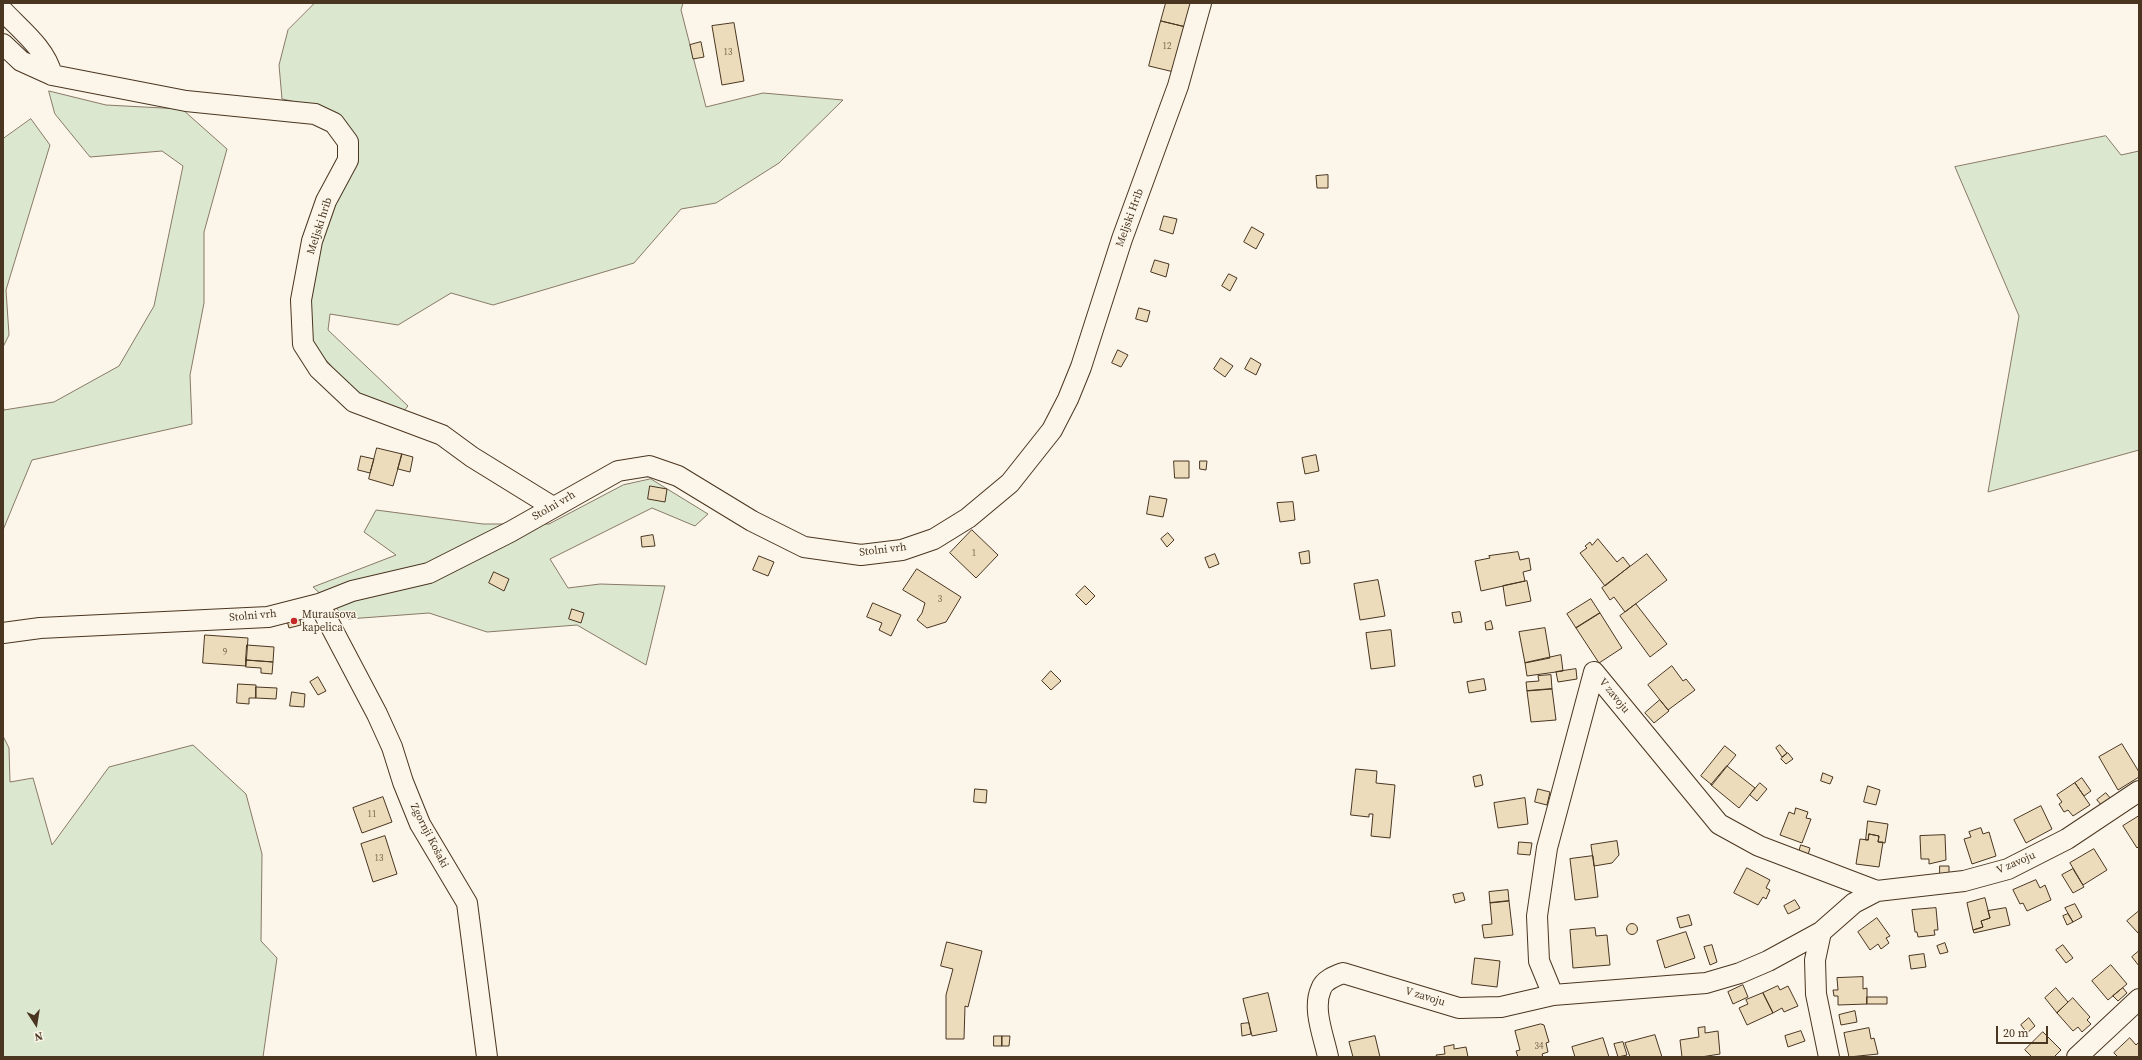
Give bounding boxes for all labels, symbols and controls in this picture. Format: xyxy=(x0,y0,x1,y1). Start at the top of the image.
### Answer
house number: 12 xyxy=(1163,42,1171,52)
house number: 13 xyxy=(724,48,732,58)
street label: Meljski Hrib xyxy=(1113,187,1147,249)
street label: Meljski hrib xyxy=(305,196,335,256)
street label: Stolni vrh xyxy=(530,488,578,524)
street label: Stolni vrh xyxy=(859,541,907,559)
house number: 1 xyxy=(972,549,976,559)
house number: 3 xyxy=(938,595,942,605)
street label: Stolni vrh xyxy=(229,607,277,625)
place label: Murausova kapelica xyxy=(302,608,356,634)
marker: Murausova kapelica xyxy=(289,616,299,626)
house number: 9 xyxy=(223,648,227,658)
street label: V zavoju xyxy=(1596,676,1632,716)
street label: Zgornji Košaki xyxy=(407,801,451,871)
house number: 11 xyxy=(368,810,376,820)
street label: V zavoju xyxy=(1994,849,2038,877)
house number: 13 xyxy=(375,854,383,864)
street label: V zavoju xyxy=(1403,985,1447,1009)
north arrow xyxy=(16,1004,56,1044)
scale bar xyxy=(1998,1018,2050,1044)
text: 20 m xyxy=(2003,1025,2029,1041)
text: N xyxy=(33,1028,44,1044)
house number: 34 xyxy=(1535,1042,1543,1052)

